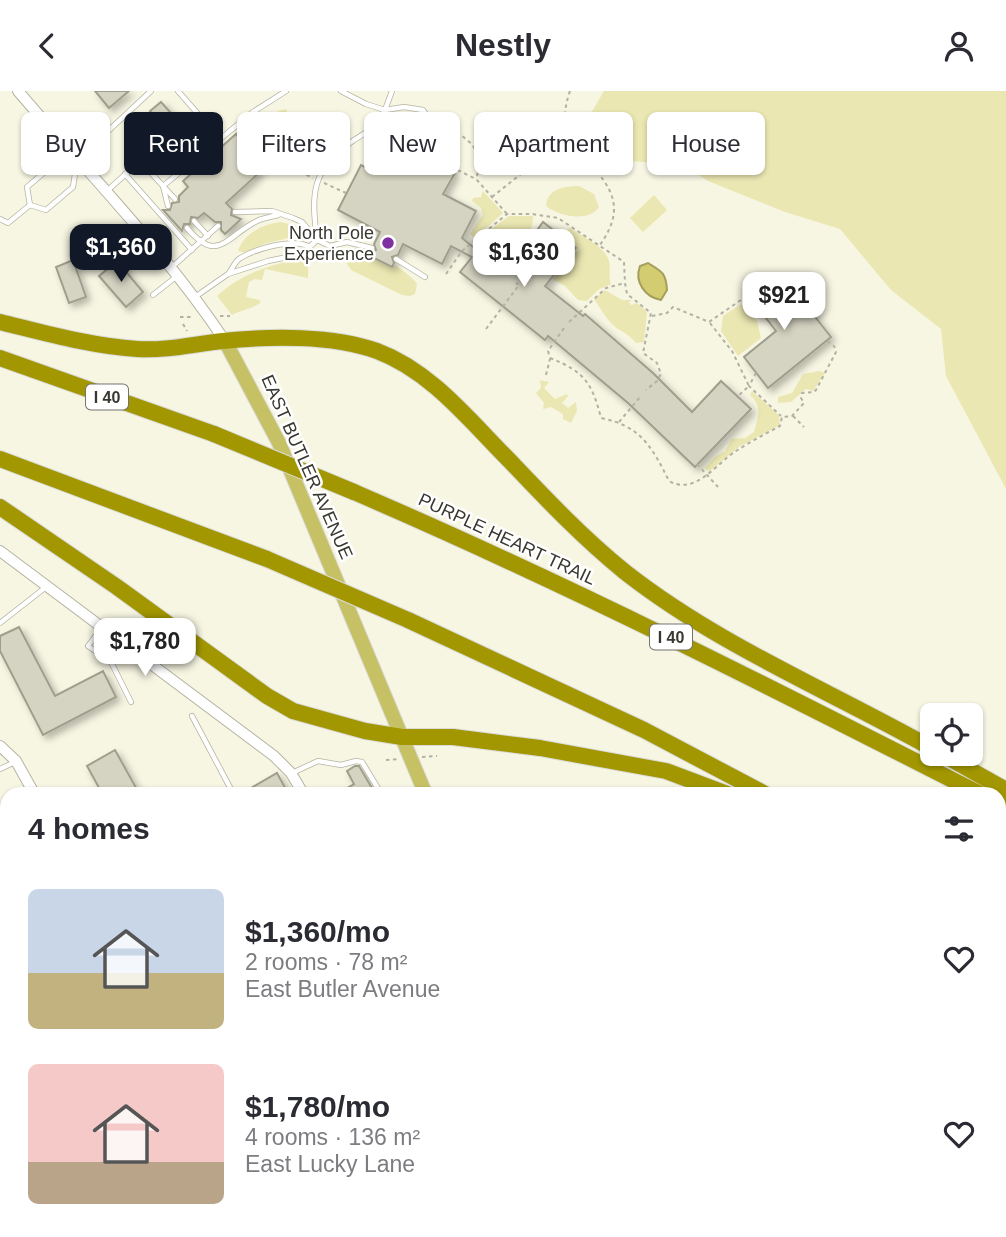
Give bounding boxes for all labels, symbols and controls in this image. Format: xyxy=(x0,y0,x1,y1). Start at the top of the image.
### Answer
icon: back xyxy=(28,27,66,65)
text: Nestly xyxy=(455,27,551,63)
icon: person xyxy=(940,27,978,65)
chip: Buy xyxy=(21,112,110,175)
chip: Rent xyxy=(124,112,223,175)
chip: Filters xyxy=(237,112,350,175)
chip: New xyxy=(364,112,460,175)
chip: Apartment xyxy=(474,112,633,175)
chip: House xyxy=(647,112,765,175)
place label: North Pole Experience xyxy=(284,223,374,264)
pin: $1,360 xyxy=(64,225,178,284)
pin: $1,630 xyxy=(467,229,581,289)
text: $1,360 xyxy=(86,234,156,260)
marker: North Pole Experience xyxy=(380,235,396,251)
text: $1,630 xyxy=(489,239,559,265)
pin: $921 xyxy=(743,273,825,332)
text: $921 xyxy=(758,282,810,308)
street label: EAST BUTLER AVENUE xyxy=(257,372,357,562)
road number: I 40 xyxy=(86,385,128,409)
street label: PURPLE HEART TRAIL xyxy=(415,489,599,589)
pin: $1,780 xyxy=(88,619,202,678)
road number: I 40 xyxy=(650,625,692,649)
text: $1,780 xyxy=(110,628,180,654)
map controls xyxy=(920,703,983,766)
button: locate xyxy=(920,703,983,766)
icon: filters xyxy=(940,810,978,848)
text: 4 homes xyxy=(28,812,150,845)
text: $1,360/mo xyxy=(245,915,390,948)
icon: home xyxy=(84,917,168,1001)
icon: heart xyxy=(940,940,978,978)
text: 2 rooms · 78 m² xyxy=(245,949,407,975)
text: East Butler Avenue xyxy=(245,976,440,1002)
text: $1,780/mo xyxy=(245,1090,390,1123)
icon: home xyxy=(84,1092,168,1176)
icon: heart xyxy=(940,1115,978,1153)
text: 4 rooms · 136 m² xyxy=(245,1124,420,1150)
text: East Lucky Lane xyxy=(245,1151,415,1177)

